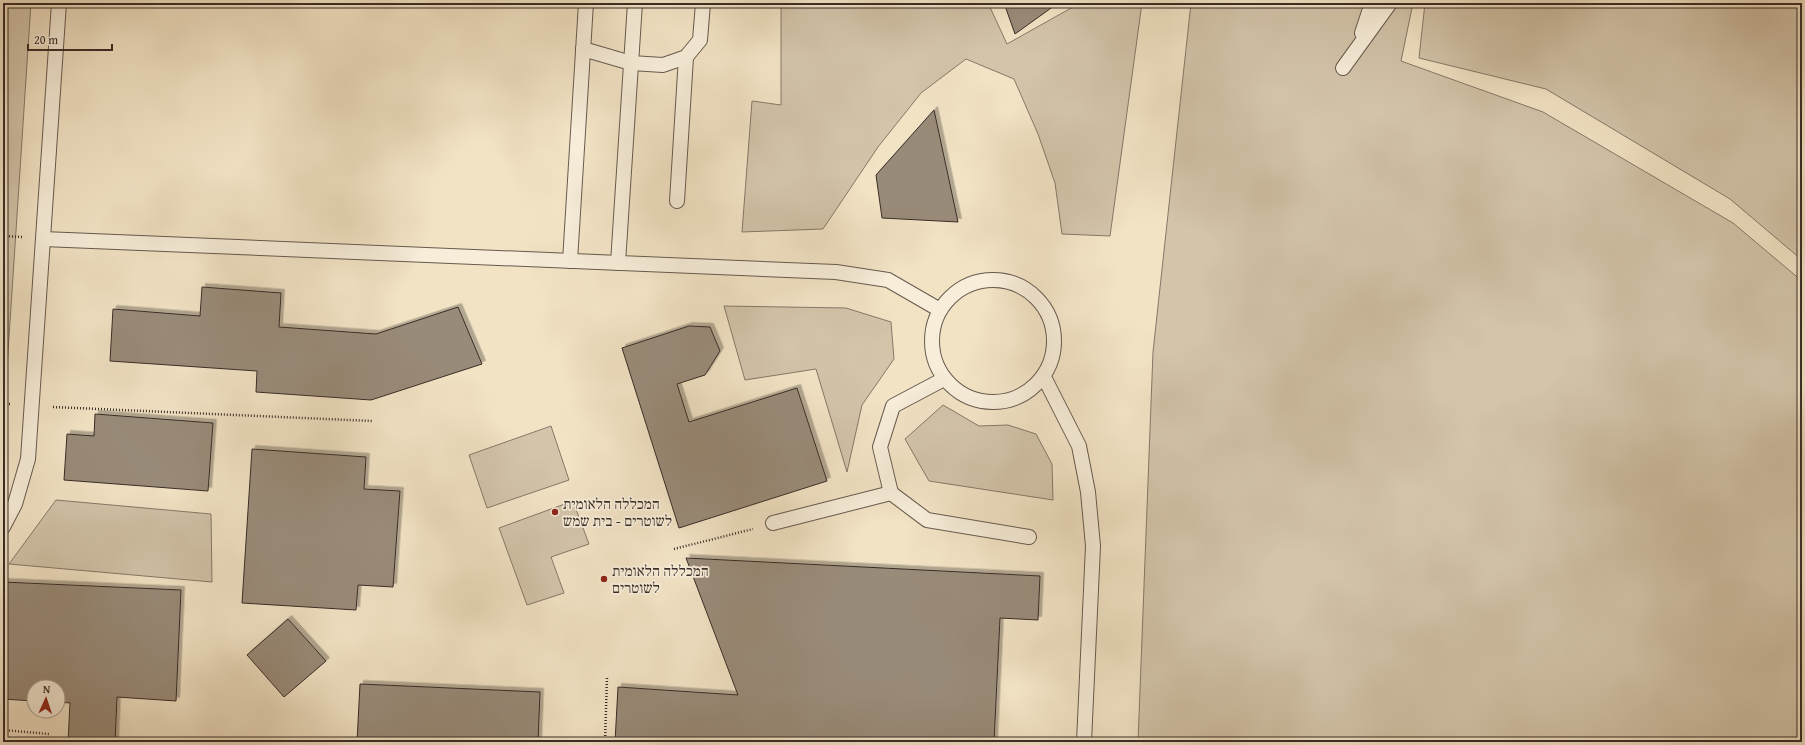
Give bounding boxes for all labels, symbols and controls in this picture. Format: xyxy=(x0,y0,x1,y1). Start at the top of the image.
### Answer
scale bar xyxy=(28,26,112,52)
text: 20 m xyxy=(34,31,58,48)
place label: המכללה הלאומית לשוטרים - בית שמש xyxy=(563,493,672,531)
marker: המכללה הלאומית לשוטרים - בית שמש xyxy=(550,507,560,517)
place label: המכללה הלאומית לשוטרים xyxy=(612,560,709,598)
marker: המכללה הלאומית לשוטרים xyxy=(599,574,609,584)
north arrow xyxy=(26,679,66,719)
text: N xyxy=(42,681,51,697)

